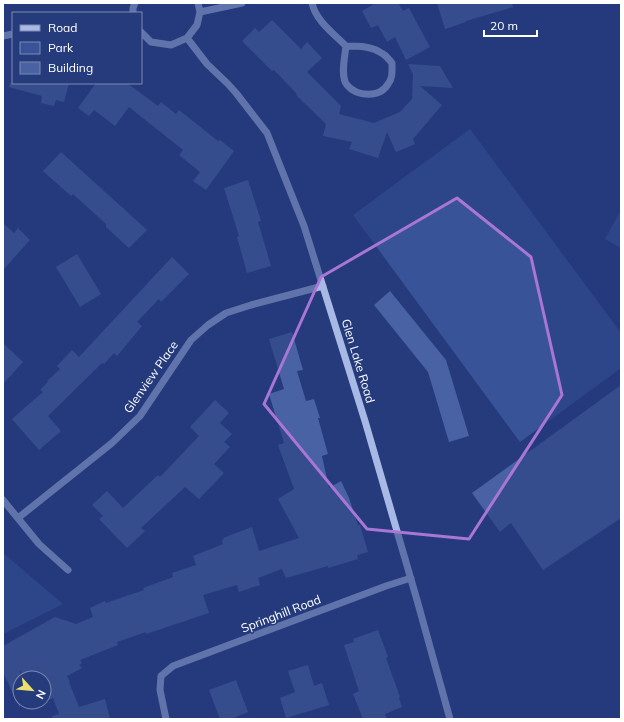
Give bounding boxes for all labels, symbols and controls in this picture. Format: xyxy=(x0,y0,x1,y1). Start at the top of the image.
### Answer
legend xyxy=(12,12,142,84)
scale bar xyxy=(484,12,537,38)
text: 20 m xyxy=(490,18,518,33)
text: Road xyxy=(48,20,77,35)
text: Park xyxy=(48,40,74,55)
text: Building xyxy=(48,60,93,75)
street label: Glen Lake Road xyxy=(339,317,378,405)
street label: Glenview Place xyxy=(120,338,181,416)
street label: Springhill Road xyxy=(239,591,323,636)
north arrow xyxy=(12,670,52,710)
text: N xyxy=(33,688,49,701)

